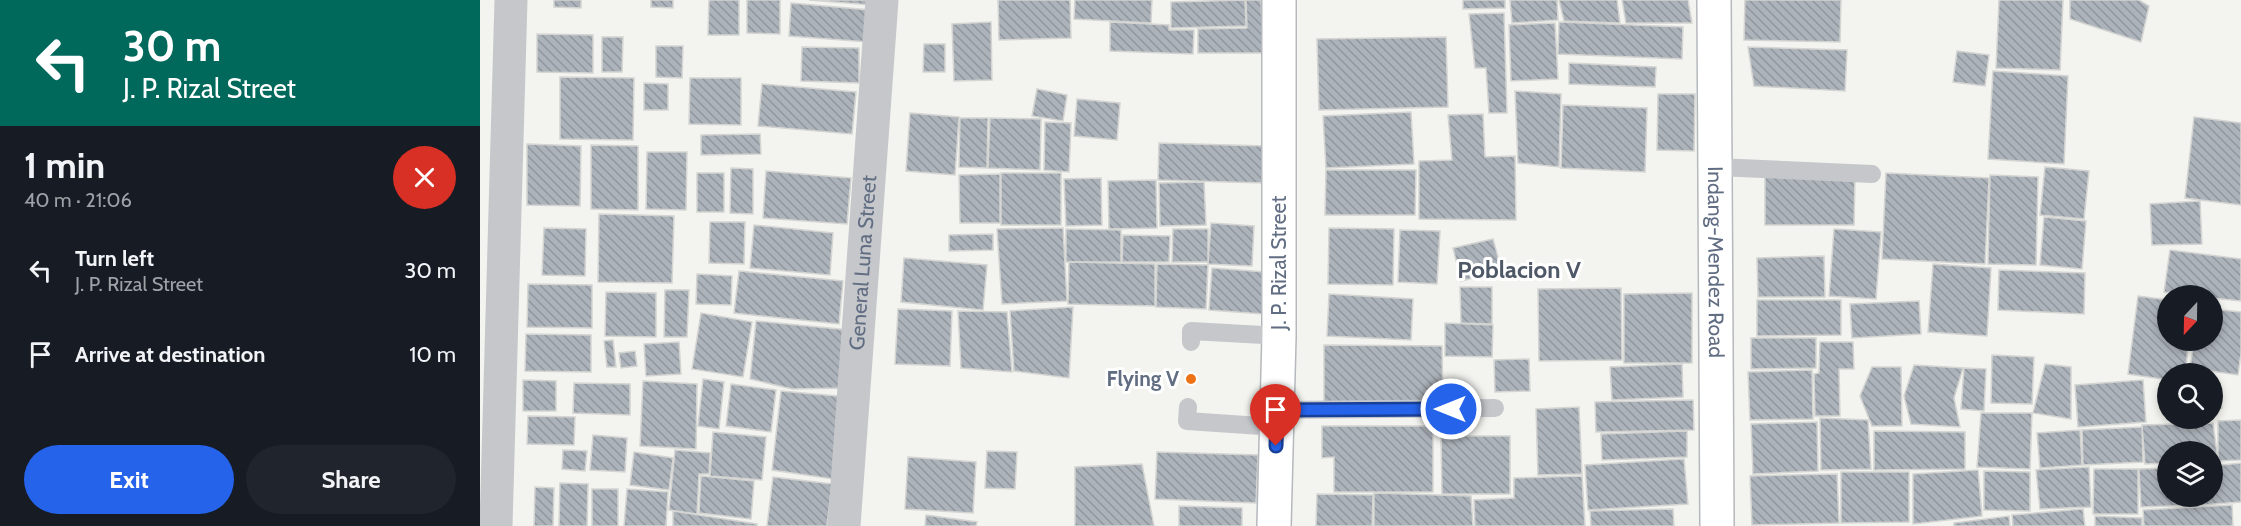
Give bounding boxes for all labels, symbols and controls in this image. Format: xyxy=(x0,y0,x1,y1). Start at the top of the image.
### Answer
text: 30 m xyxy=(123,20,221,72)
icon: left xyxy=(24,24,102,102)
text: J. P. Rizal Street xyxy=(123,72,296,105)
text: 1 min xyxy=(24,143,105,187)
button: close xyxy=(393,146,456,209)
street label: Indang-Mendez Road xyxy=(1703,166,1729,358)
street label: General Luna Street xyxy=(844,174,881,351)
text: 40 m · 21:06 xyxy=(24,188,132,212)
street label: J. P. Rizal Street xyxy=(1266,196,1291,331)
text: Turn left xyxy=(75,245,154,272)
icon: left xyxy=(24,254,57,287)
district label: Poblacion V xyxy=(1457,255,1581,284)
text: 30 m xyxy=(404,257,456,284)
text: J. P. Rizal Street xyxy=(75,272,203,296)
north arrow xyxy=(2157,285,2223,351)
map controls xyxy=(2157,285,2223,507)
icon: arrive xyxy=(24,338,57,371)
text: Arrive at destination xyxy=(75,341,265,368)
text: 10 m xyxy=(409,341,456,368)
button: search xyxy=(2157,363,2223,429)
place label: Flying V xyxy=(1107,366,1179,391)
marker: Flying V xyxy=(1184,372,1198,386)
position arrow xyxy=(1419,377,1483,441)
pin xyxy=(1250,384,1301,446)
icon: arrive xyxy=(1259,393,1292,426)
button: layers xyxy=(2157,441,2223,507)
button: Exit xyxy=(24,445,234,514)
button: Share xyxy=(246,445,456,514)

